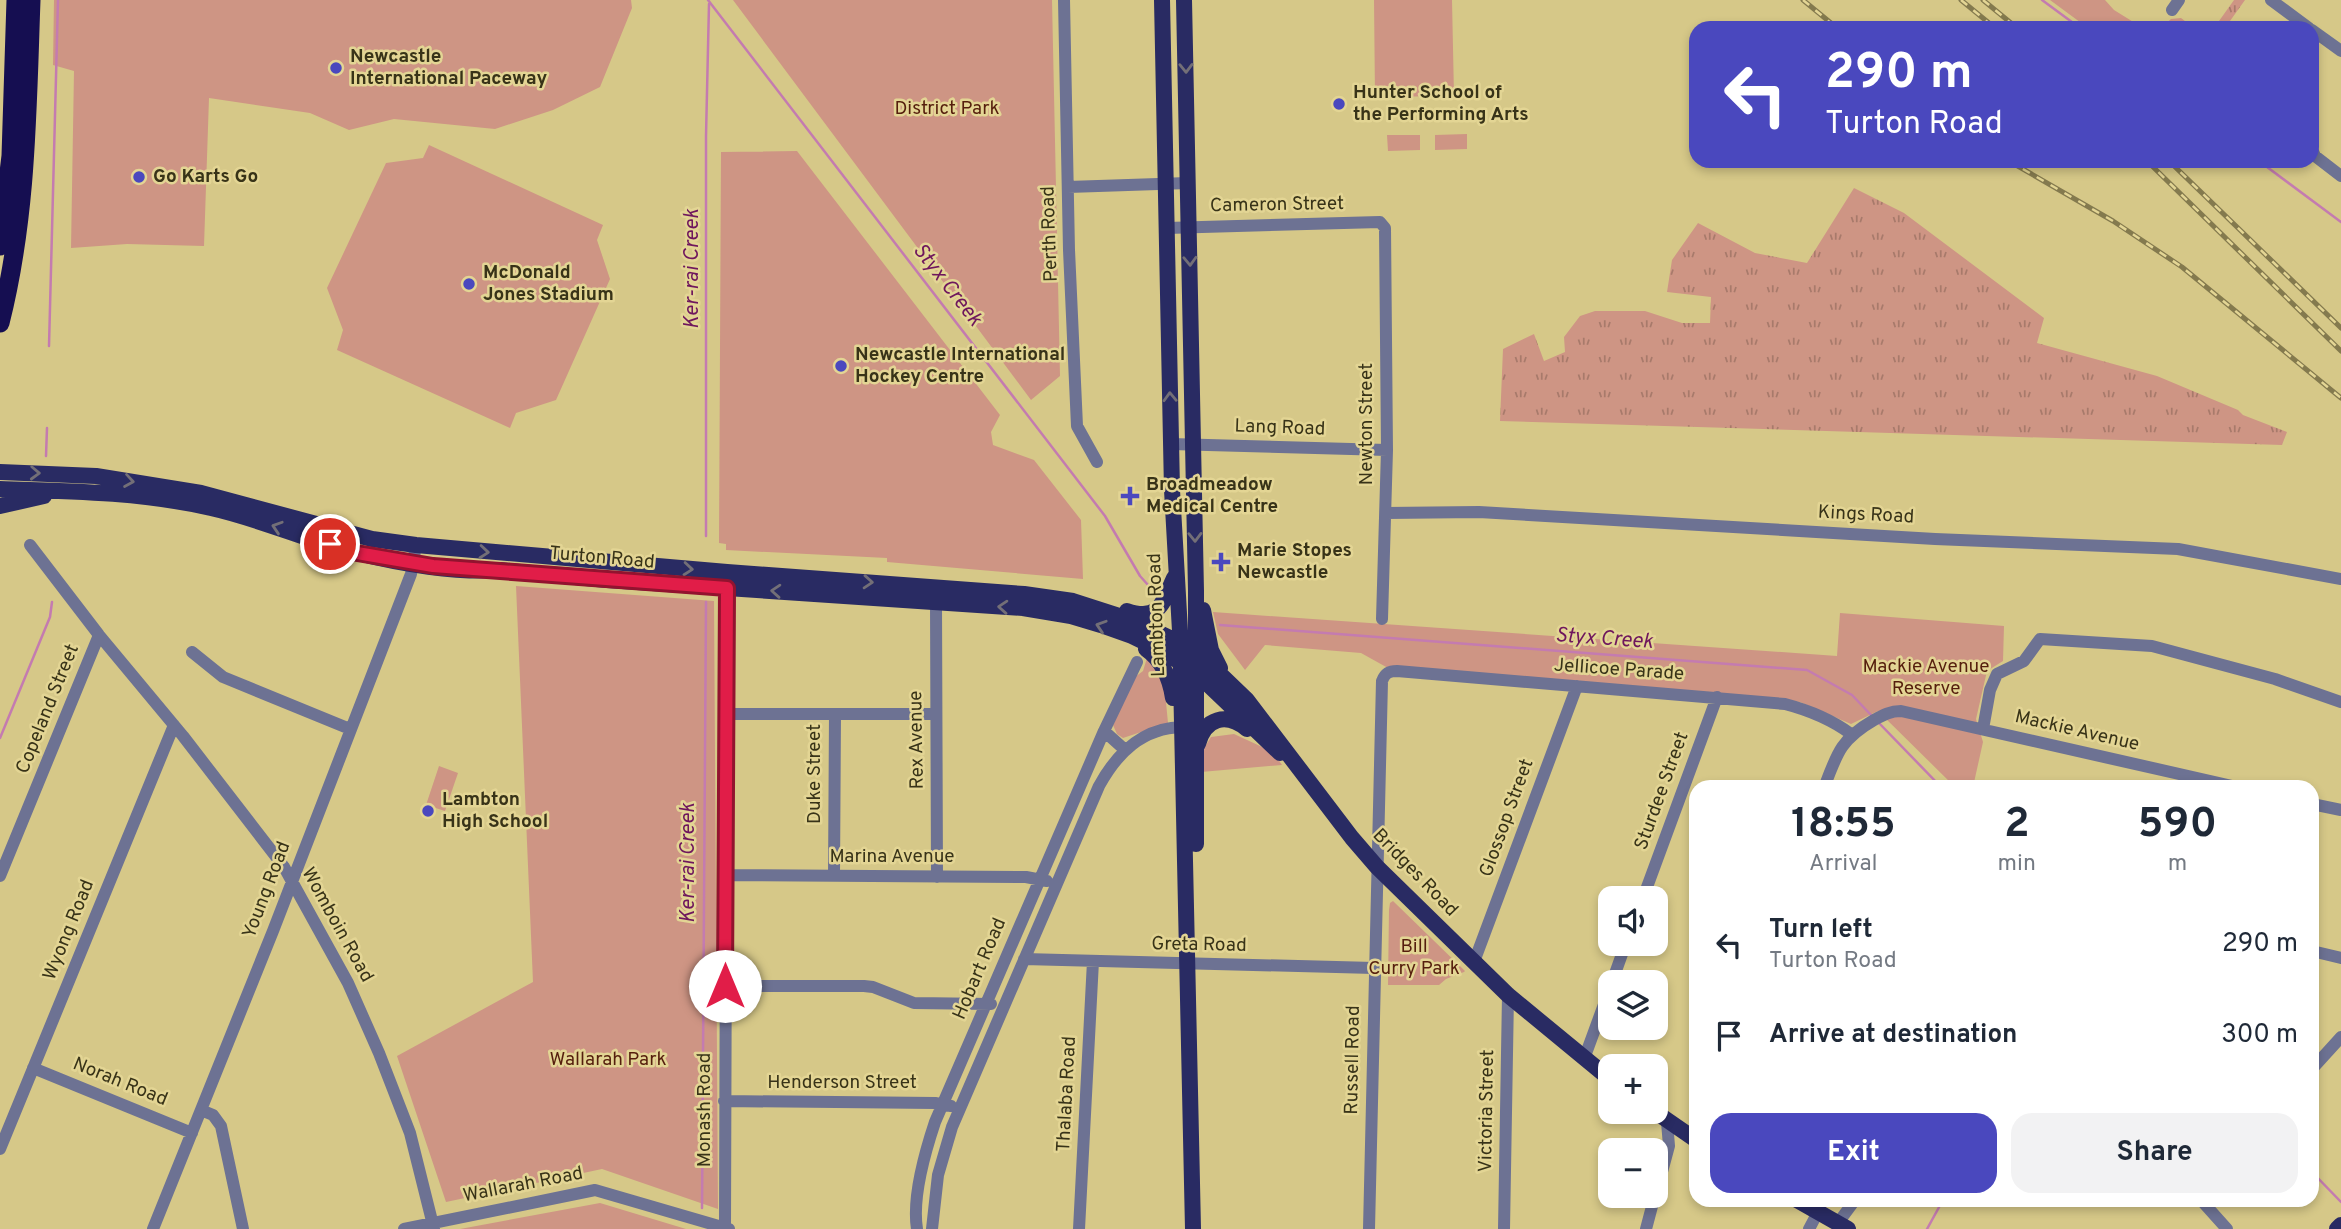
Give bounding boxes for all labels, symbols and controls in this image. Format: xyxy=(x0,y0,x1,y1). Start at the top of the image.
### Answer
text: 290 m xyxy=(1825,44,1973,106)
place label: Newcastle International Paceway xyxy=(350,45,548,91)
icon: left xyxy=(1710,49,1801,140)
marker: Newcastle International Paceway xyxy=(328,60,344,76)
one-way arrow xyxy=(1178,63,1194,74)
place label: Hunter School of the Performing Arts xyxy=(1353,81,1529,127)
marker: Hunter School of the Performing Arts xyxy=(1331,96,1347,112)
park label: District Park xyxy=(894,97,1000,121)
text: Turton Road xyxy=(1825,105,2003,145)
place label: Go Karts Go xyxy=(153,165,258,189)
marker: Go Karts Go xyxy=(131,169,147,185)
street label: Perth Road xyxy=(1036,186,1064,282)
street label: Cameron Street xyxy=(1210,192,1344,218)
water label: Ker-rai Creek xyxy=(679,208,706,329)
water label: Styx Creek xyxy=(906,238,988,332)
one-way arrow xyxy=(1182,256,1197,267)
place label: McDonald Jones Stadium xyxy=(483,261,614,307)
marker: McDonald Jones Stadium xyxy=(461,276,477,292)
place label: Newcastle International Hockey Centre xyxy=(855,343,1065,389)
marker: Newcastle International Hockey Centre xyxy=(833,358,849,374)
street label: Newton Street xyxy=(1355,363,1379,485)
one-way arrow xyxy=(1162,391,1178,402)
street label: Lang Road xyxy=(1234,414,1326,442)
one-way arrow xyxy=(29,465,40,480)
place label: Broadmeadow Medical Centre xyxy=(1146,473,1278,519)
one-way arrow xyxy=(123,474,135,489)
marker: Broadmeadow Medical Centre xyxy=(1120,486,1140,506)
street label: Kings Road xyxy=(1817,500,1915,530)
pin xyxy=(300,514,360,574)
one-way arrow xyxy=(271,521,284,535)
icon: arrive xyxy=(311,525,349,563)
one-way arrow xyxy=(1187,532,1203,543)
place label: Marie Stopes Newcastle xyxy=(1237,539,1352,585)
street label: Turton Road xyxy=(548,541,656,575)
one-way arrow xyxy=(479,544,490,559)
marker: Marie Stopes Newcastle xyxy=(1211,552,1231,572)
street label: Lambton Road xyxy=(1143,553,1171,677)
one-way arrow xyxy=(683,561,694,576)
one-way arrow xyxy=(863,574,874,589)
one-way arrow xyxy=(771,584,782,599)
one-way arrow xyxy=(998,600,1009,615)
one-way arrow xyxy=(1096,619,1108,634)
water label: Styx Creek xyxy=(1554,622,1654,656)
street label: Copeland Street xyxy=(11,641,85,777)
street label: Jellicoe Parade xyxy=(1553,653,1685,687)
park label: Mackie Avenue Reserve xyxy=(1863,655,1989,701)
street label: Rex Avenue xyxy=(904,690,930,790)
street label: Mackie Avenue xyxy=(2012,705,2142,757)
street label: Duke Street xyxy=(803,724,827,824)
street label: Sturdee Street xyxy=(1630,729,1694,853)
street label: Glossop Street xyxy=(1474,756,1540,880)
place label: Lambton High School xyxy=(442,788,548,834)
text: 18:55 xyxy=(1791,799,1896,852)
text: 2 xyxy=(2004,799,2030,852)
text: 590 xyxy=(2138,799,2217,852)
water label: Ker-rai Creek xyxy=(675,802,702,923)
marker: Lambton High School xyxy=(420,803,436,819)
street label: Bridges Road xyxy=(1367,824,1463,922)
street label: Young Road xyxy=(238,838,296,942)
street label: Marina Avenue xyxy=(829,845,955,869)
text: Arrival xyxy=(1809,850,1878,879)
text: min xyxy=(1998,850,2036,879)
text: m xyxy=(2168,850,2187,879)
street label: Womboin Road xyxy=(296,863,378,987)
street label: Wyong Road xyxy=(38,876,100,984)
map controls xyxy=(1598,886,1668,1208)
button: sound xyxy=(1598,886,1668,956)
street label: Hobart Road xyxy=(948,914,1012,1024)
text: Turn left xyxy=(1769,914,1873,947)
icon: left xyxy=(1710,926,1748,964)
text: 290 m xyxy=(2222,928,2298,961)
street label: Greta Road xyxy=(1151,932,1247,958)
park label: Bill Curry Park xyxy=(1368,935,1460,981)
text: Turton Road xyxy=(1769,947,1897,976)
position arrow xyxy=(688,949,762,1023)
button: layers xyxy=(1598,970,1668,1040)
street label: Russell Road xyxy=(1340,1005,1366,1115)
icon: arrive xyxy=(1710,1017,1748,1055)
text: Arrive at destination xyxy=(1769,1019,2017,1052)
text: 300 m xyxy=(2221,1019,2298,1052)
street label: Thalaba Road xyxy=(1052,1035,1082,1153)
park label: Wallarah Park xyxy=(549,1048,667,1072)
street label: Victoria Street xyxy=(1474,1049,1500,1173)
street label: Norah Road xyxy=(69,1052,171,1112)
street label: Monash Road xyxy=(693,1053,717,1167)
button: + xyxy=(1598,1054,1668,1124)
street label: Henderson Street xyxy=(767,1071,917,1095)
button: Exit xyxy=(1710,1113,1997,1193)
button: Share xyxy=(2011,1113,2298,1193)
button: − xyxy=(1598,1138,1668,1208)
street label: Wallarah Road xyxy=(461,1162,585,1208)

